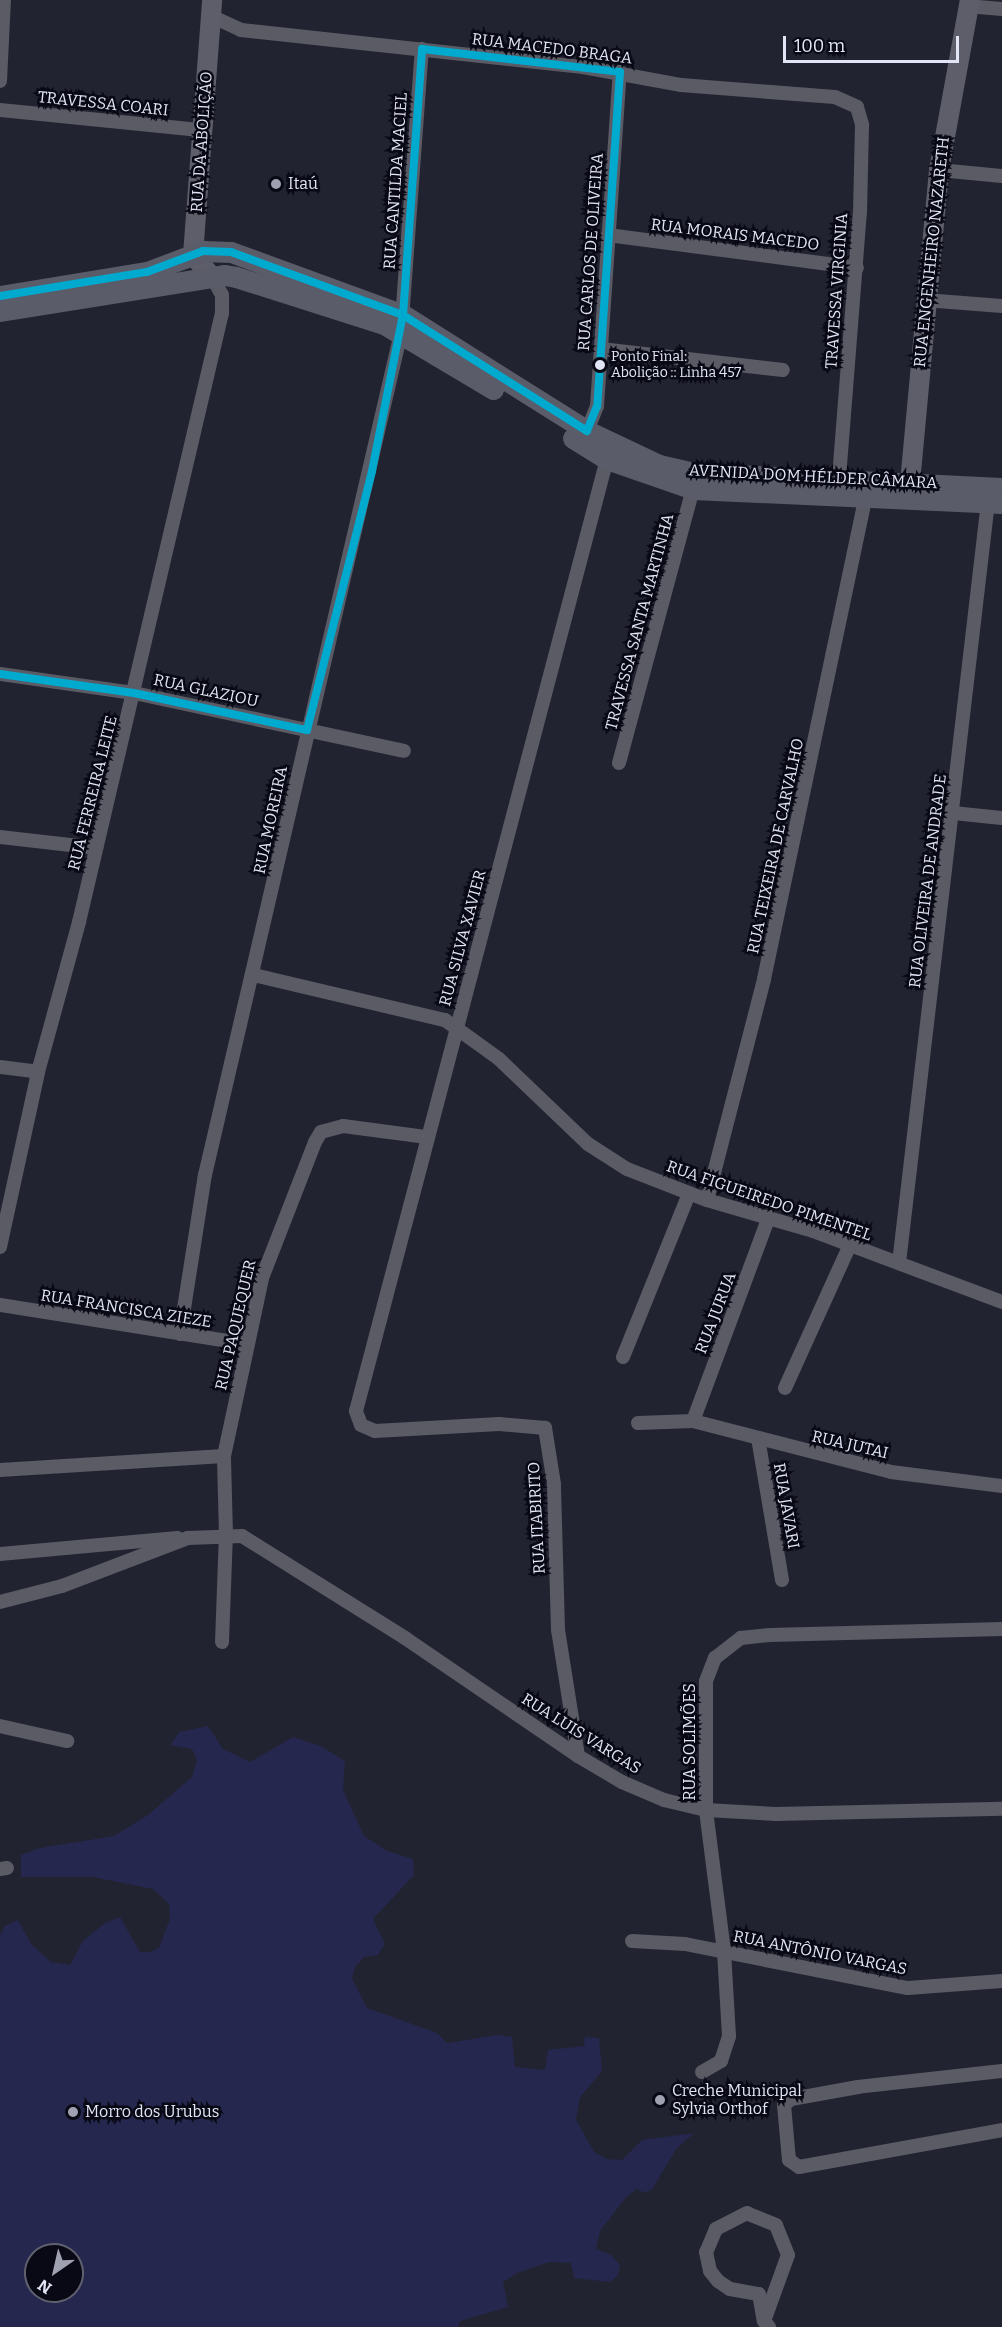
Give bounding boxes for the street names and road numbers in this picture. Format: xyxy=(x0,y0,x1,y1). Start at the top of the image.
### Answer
street label: RUA MACEDO BRAGA xyxy=(471,30,633,68)
street label: RUA DA ABOLIÇÃO xyxy=(187,71,217,213)
street label: TRAVESSA COARI xyxy=(37,88,169,120)
street label: RUA CANTILDA MACIEL xyxy=(380,92,412,270)
street label: RUA ENGENHEIRO NAZARETH xyxy=(910,136,954,368)
street label: RUA CARLOS DE OLIVEIRA xyxy=(575,152,607,352)
street label: TRAVESSA VIRGINIA xyxy=(822,212,852,370)
street label: RUA MORAIS MACEDO xyxy=(650,215,820,255)
street label: AVENIDA DOM HÉLDER CÂMARA xyxy=(688,461,938,493)
street label: TRAVESSA SANTA MARTINHA xyxy=(602,512,678,732)
street label: RUA GLAZIOU xyxy=(152,671,260,711)
street label: RUA FERREIRA LEITE xyxy=(64,714,122,872)
street label: RUA TEIXEIRA DE CARVALHO xyxy=(744,736,808,956)
street label: RUA MOREIRA xyxy=(250,764,292,876)
street label: RUA OLIVEIRA DE ANDRADE xyxy=(905,773,951,989)
street label: RUA SILVA XAVIER xyxy=(436,868,490,1008)
street label: RUA FIGUEIREDO PIMENTEL xyxy=(664,1157,874,1245)
street label: RUA PAQUEQUER xyxy=(212,1258,260,1392)
street label: RUA JURUA xyxy=(692,1270,740,1356)
street label: RUA FRANCISCA ZIEZE xyxy=(39,1286,213,1332)
street label: RUA JUTAI xyxy=(810,1427,890,1463)
street label: RUA ITABIRITO xyxy=(524,1461,550,1575)
street label: RUA JAVARI xyxy=(769,1462,803,1550)
street label: RUA SOLIMÕES xyxy=(680,1683,700,1801)
street label: RUA LUIS VARGAS xyxy=(518,1690,644,1778)
street label: RUA ANTÔNIO VARGAS xyxy=(732,1927,908,1979)

